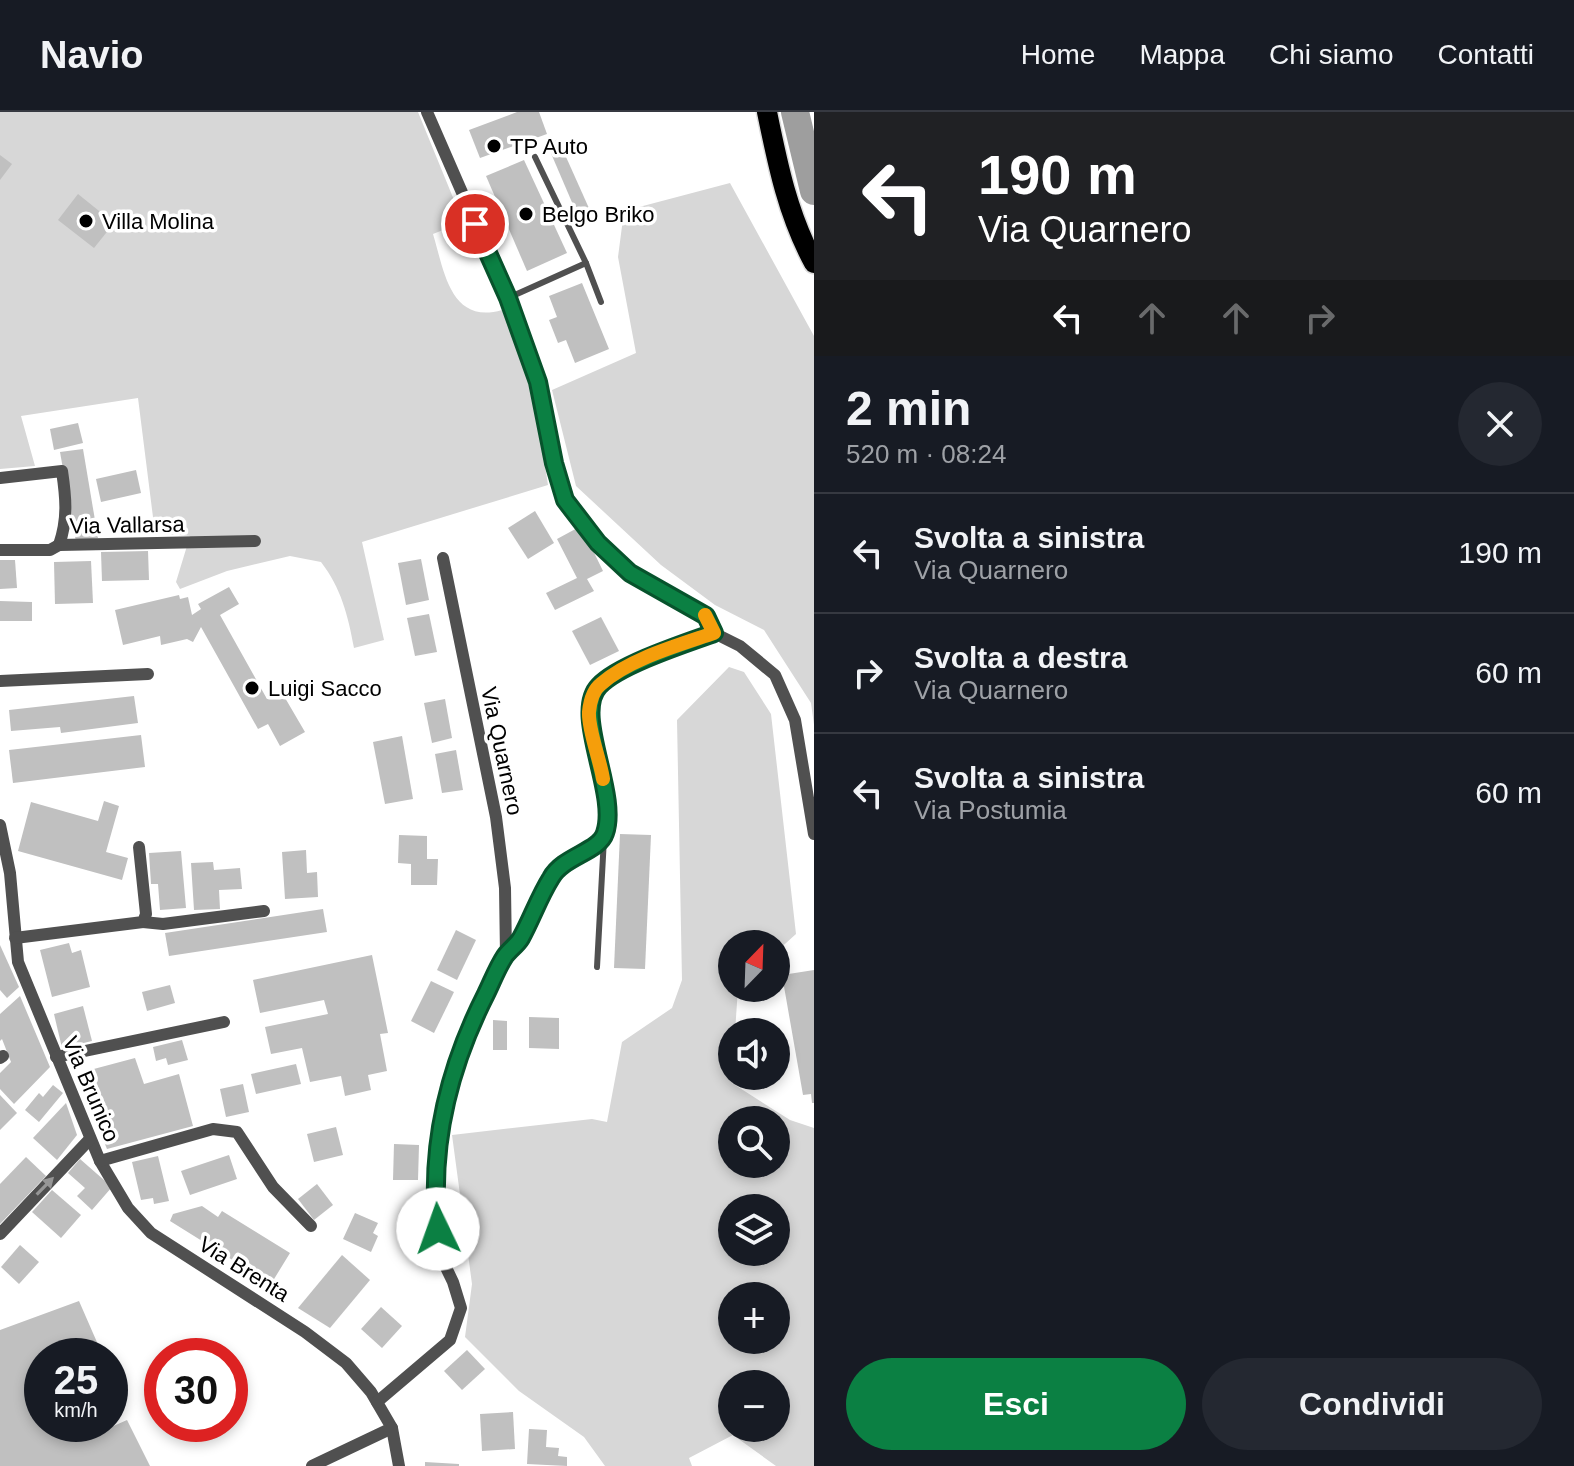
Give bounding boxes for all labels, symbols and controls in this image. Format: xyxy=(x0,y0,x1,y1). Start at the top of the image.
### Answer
text: Navio xyxy=(40,34,143,76)
text: Home xyxy=(1021,39,1095,70)
text: Mappa xyxy=(1139,39,1225,70)
text: Chi siamo xyxy=(1269,39,1394,70)
text: Contatti xyxy=(1438,39,1534,70)
place label: TP Auto xyxy=(510,134,588,159)
marker: TP Auto xyxy=(485,137,503,155)
text: 190 m xyxy=(978,143,1137,206)
icon: left xyxy=(846,144,950,248)
pin xyxy=(441,190,509,258)
icon: arrive xyxy=(453,202,497,246)
place label: Belgo Briko xyxy=(542,202,655,227)
marker: Belgo Briko xyxy=(517,205,535,223)
place label: Villa Molina xyxy=(102,209,215,234)
text: Via Quarnero xyxy=(978,209,1191,250)
marker: Villa Molina xyxy=(77,212,95,230)
icon: left xyxy=(1046,296,1090,340)
icon: ahead xyxy=(1130,296,1174,340)
icon: ahead xyxy=(1214,296,1258,340)
icon: right xyxy=(1298,296,1342,340)
text: 2 min xyxy=(846,382,971,435)
button: close xyxy=(1458,382,1542,466)
text: 520 m · 08:24 xyxy=(846,439,1006,469)
street label: Via Vallarsa xyxy=(69,511,186,539)
text: Svolta a sinistra xyxy=(914,521,1144,554)
icon: left xyxy=(846,531,890,575)
text: 190 m xyxy=(1459,536,1542,569)
text: Via Quarnero xyxy=(914,555,1068,585)
text: Svolta a destra xyxy=(914,641,1127,674)
icon: right xyxy=(846,651,890,695)
text: 60 m xyxy=(1475,656,1542,689)
text: Via Quarnero xyxy=(914,675,1068,705)
place label: Luigi Sacco xyxy=(268,676,382,701)
marker: Luigi Sacco xyxy=(243,679,261,697)
street label: Via Quarnero xyxy=(476,685,528,817)
text: Svolta a sinistra xyxy=(914,761,1144,794)
icon: left xyxy=(846,771,890,815)
text: 60 m xyxy=(1475,776,1542,809)
text: Via Postumia xyxy=(914,795,1067,825)
north arrow xyxy=(718,930,790,1002)
map controls xyxy=(718,930,790,1442)
button: sound xyxy=(718,1018,790,1090)
street label: Via Brunico xyxy=(58,1033,124,1145)
button: search xyxy=(718,1106,790,1178)
one-way arrow xyxy=(35,1177,54,1196)
position arrow xyxy=(396,1187,480,1271)
button: layers xyxy=(718,1194,790,1266)
street label: Via Brenta xyxy=(194,1231,295,1307)
button: + xyxy=(718,1282,790,1354)
speed limit sign: 30 xyxy=(144,1338,248,1442)
text: 25 xyxy=(54,1358,98,1402)
button: Esci xyxy=(846,1358,1186,1450)
button: Condividi xyxy=(1202,1358,1542,1450)
button: − xyxy=(718,1370,790,1442)
text: km/h xyxy=(54,1399,98,1421)

